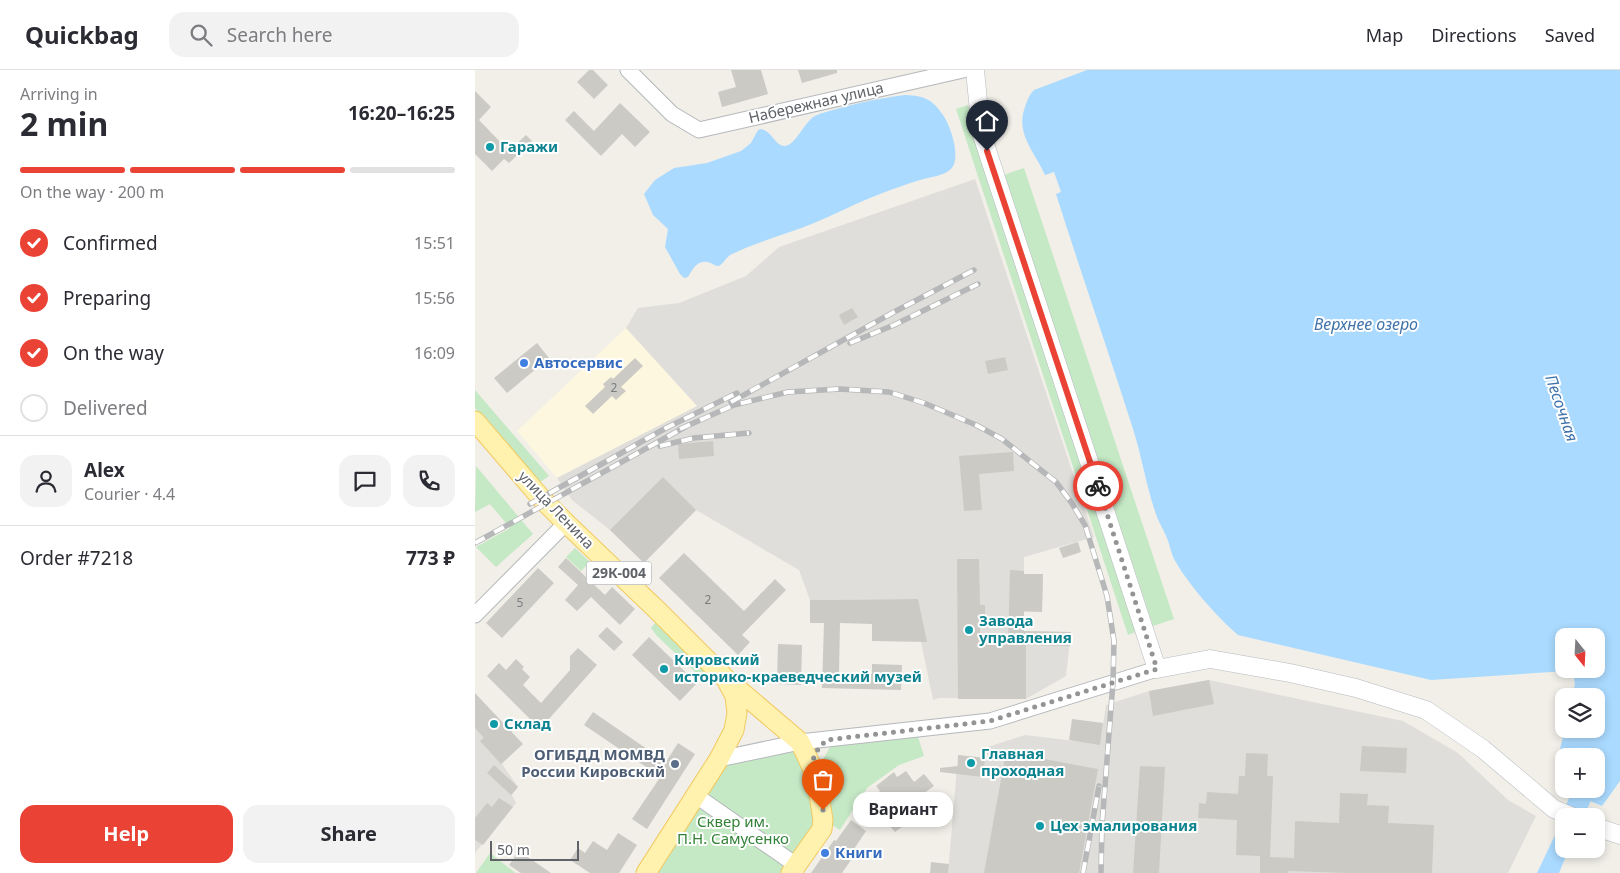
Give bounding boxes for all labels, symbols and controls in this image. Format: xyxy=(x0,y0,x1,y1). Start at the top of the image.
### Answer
search box xyxy=(169,12,519,57)
text: Quickbag xyxy=(25,18,139,51)
icon: search xyxy=(187,21,215,49)
text: Search here xyxy=(227,22,332,48)
text: Map xyxy=(1366,23,1403,47)
text: Directions xyxy=(1431,23,1517,47)
text: Saved xyxy=(1545,23,1595,47)
street label: Набережная улица xyxy=(746,77,885,127)
text: Arriving in xyxy=(20,83,98,105)
text: 16:20–16:25 xyxy=(348,100,455,126)
pin xyxy=(966,100,1008,151)
text: 2 min xyxy=(20,102,108,145)
icon: home xyxy=(973,107,1001,135)
place label: Гаражи xyxy=(500,136,558,156)
marker: Гаражи xyxy=(484,141,496,153)
text: On the way · 200 m xyxy=(20,181,164,203)
icon: check xyxy=(20,229,48,257)
text: Confirmed xyxy=(63,230,158,256)
text: 15:51 xyxy=(414,232,455,254)
icon: check xyxy=(20,284,48,312)
text: Preparing xyxy=(63,285,151,311)
text: 15:56 xyxy=(414,287,455,309)
water label: Верхнее озеро xyxy=(1314,313,1418,335)
icon: check xyxy=(20,339,48,367)
text: On the way xyxy=(63,340,164,366)
text: 16:09 xyxy=(414,342,455,364)
place label: Автосервис xyxy=(534,352,623,372)
marker: Автосервис xyxy=(518,357,530,369)
water label: Песочная xyxy=(1540,372,1584,444)
house number: 2 xyxy=(611,379,618,396)
text: Delivered xyxy=(63,395,148,421)
button: person xyxy=(20,455,72,507)
button: chat xyxy=(339,455,391,507)
button: phone xyxy=(403,455,455,507)
text: Alex xyxy=(84,457,125,483)
courier xyxy=(1073,461,1123,511)
street label: улица Ленина xyxy=(514,466,599,553)
icon: bike xyxy=(1084,472,1112,500)
text: Courier · 4.4 xyxy=(84,483,175,505)
text: Order #7218 xyxy=(20,545,133,571)
text: 773 ₽ xyxy=(406,545,455,571)
road number: 29К-004 xyxy=(587,562,651,584)
house number: 2 xyxy=(705,591,712,608)
house number: 5 xyxy=(517,594,524,611)
place label: Завода управления xyxy=(978,610,1072,647)
marker: Завода управления xyxy=(963,624,975,636)
north arrow xyxy=(1555,628,1605,678)
map controls xyxy=(1555,628,1605,858)
place label: Кировский историко-краеведческий музей xyxy=(674,649,922,686)
marker: Кировский историко-краеведческий музей xyxy=(658,663,670,675)
button: layers xyxy=(1555,688,1605,738)
place label: Склад xyxy=(504,713,551,733)
marker: Склад xyxy=(488,718,500,730)
place label: Главная проходная xyxy=(981,743,1064,780)
place label: ОГИБДД МОМВД России Кировский xyxy=(521,744,665,781)
button: + xyxy=(1555,748,1605,798)
marker: Главная проходная xyxy=(965,757,977,769)
marker: ОГИБДД МОМВД России Кировский xyxy=(669,758,681,770)
pin xyxy=(802,759,844,810)
icon: bag xyxy=(809,766,837,794)
callout: Вариант xyxy=(853,792,953,828)
text: Вариант xyxy=(868,798,938,820)
button: Help xyxy=(20,805,233,863)
button: Share xyxy=(243,805,455,863)
button: − xyxy=(1555,808,1605,858)
park label: Сквер им. П.Н. Самусенко xyxy=(677,811,789,848)
place label: Цех эмалирования xyxy=(1050,815,1197,835)
marker: Цех эмалирования xyxy=(1034,820,1046,832)
scale bar xyxy=(490,838,579,861)
text: 50 m xyxy=(497,840,530,859)
place label: Книги xyxy=(835,842,883,862)
marker: Книги xyxy=(819,847,831,859)

